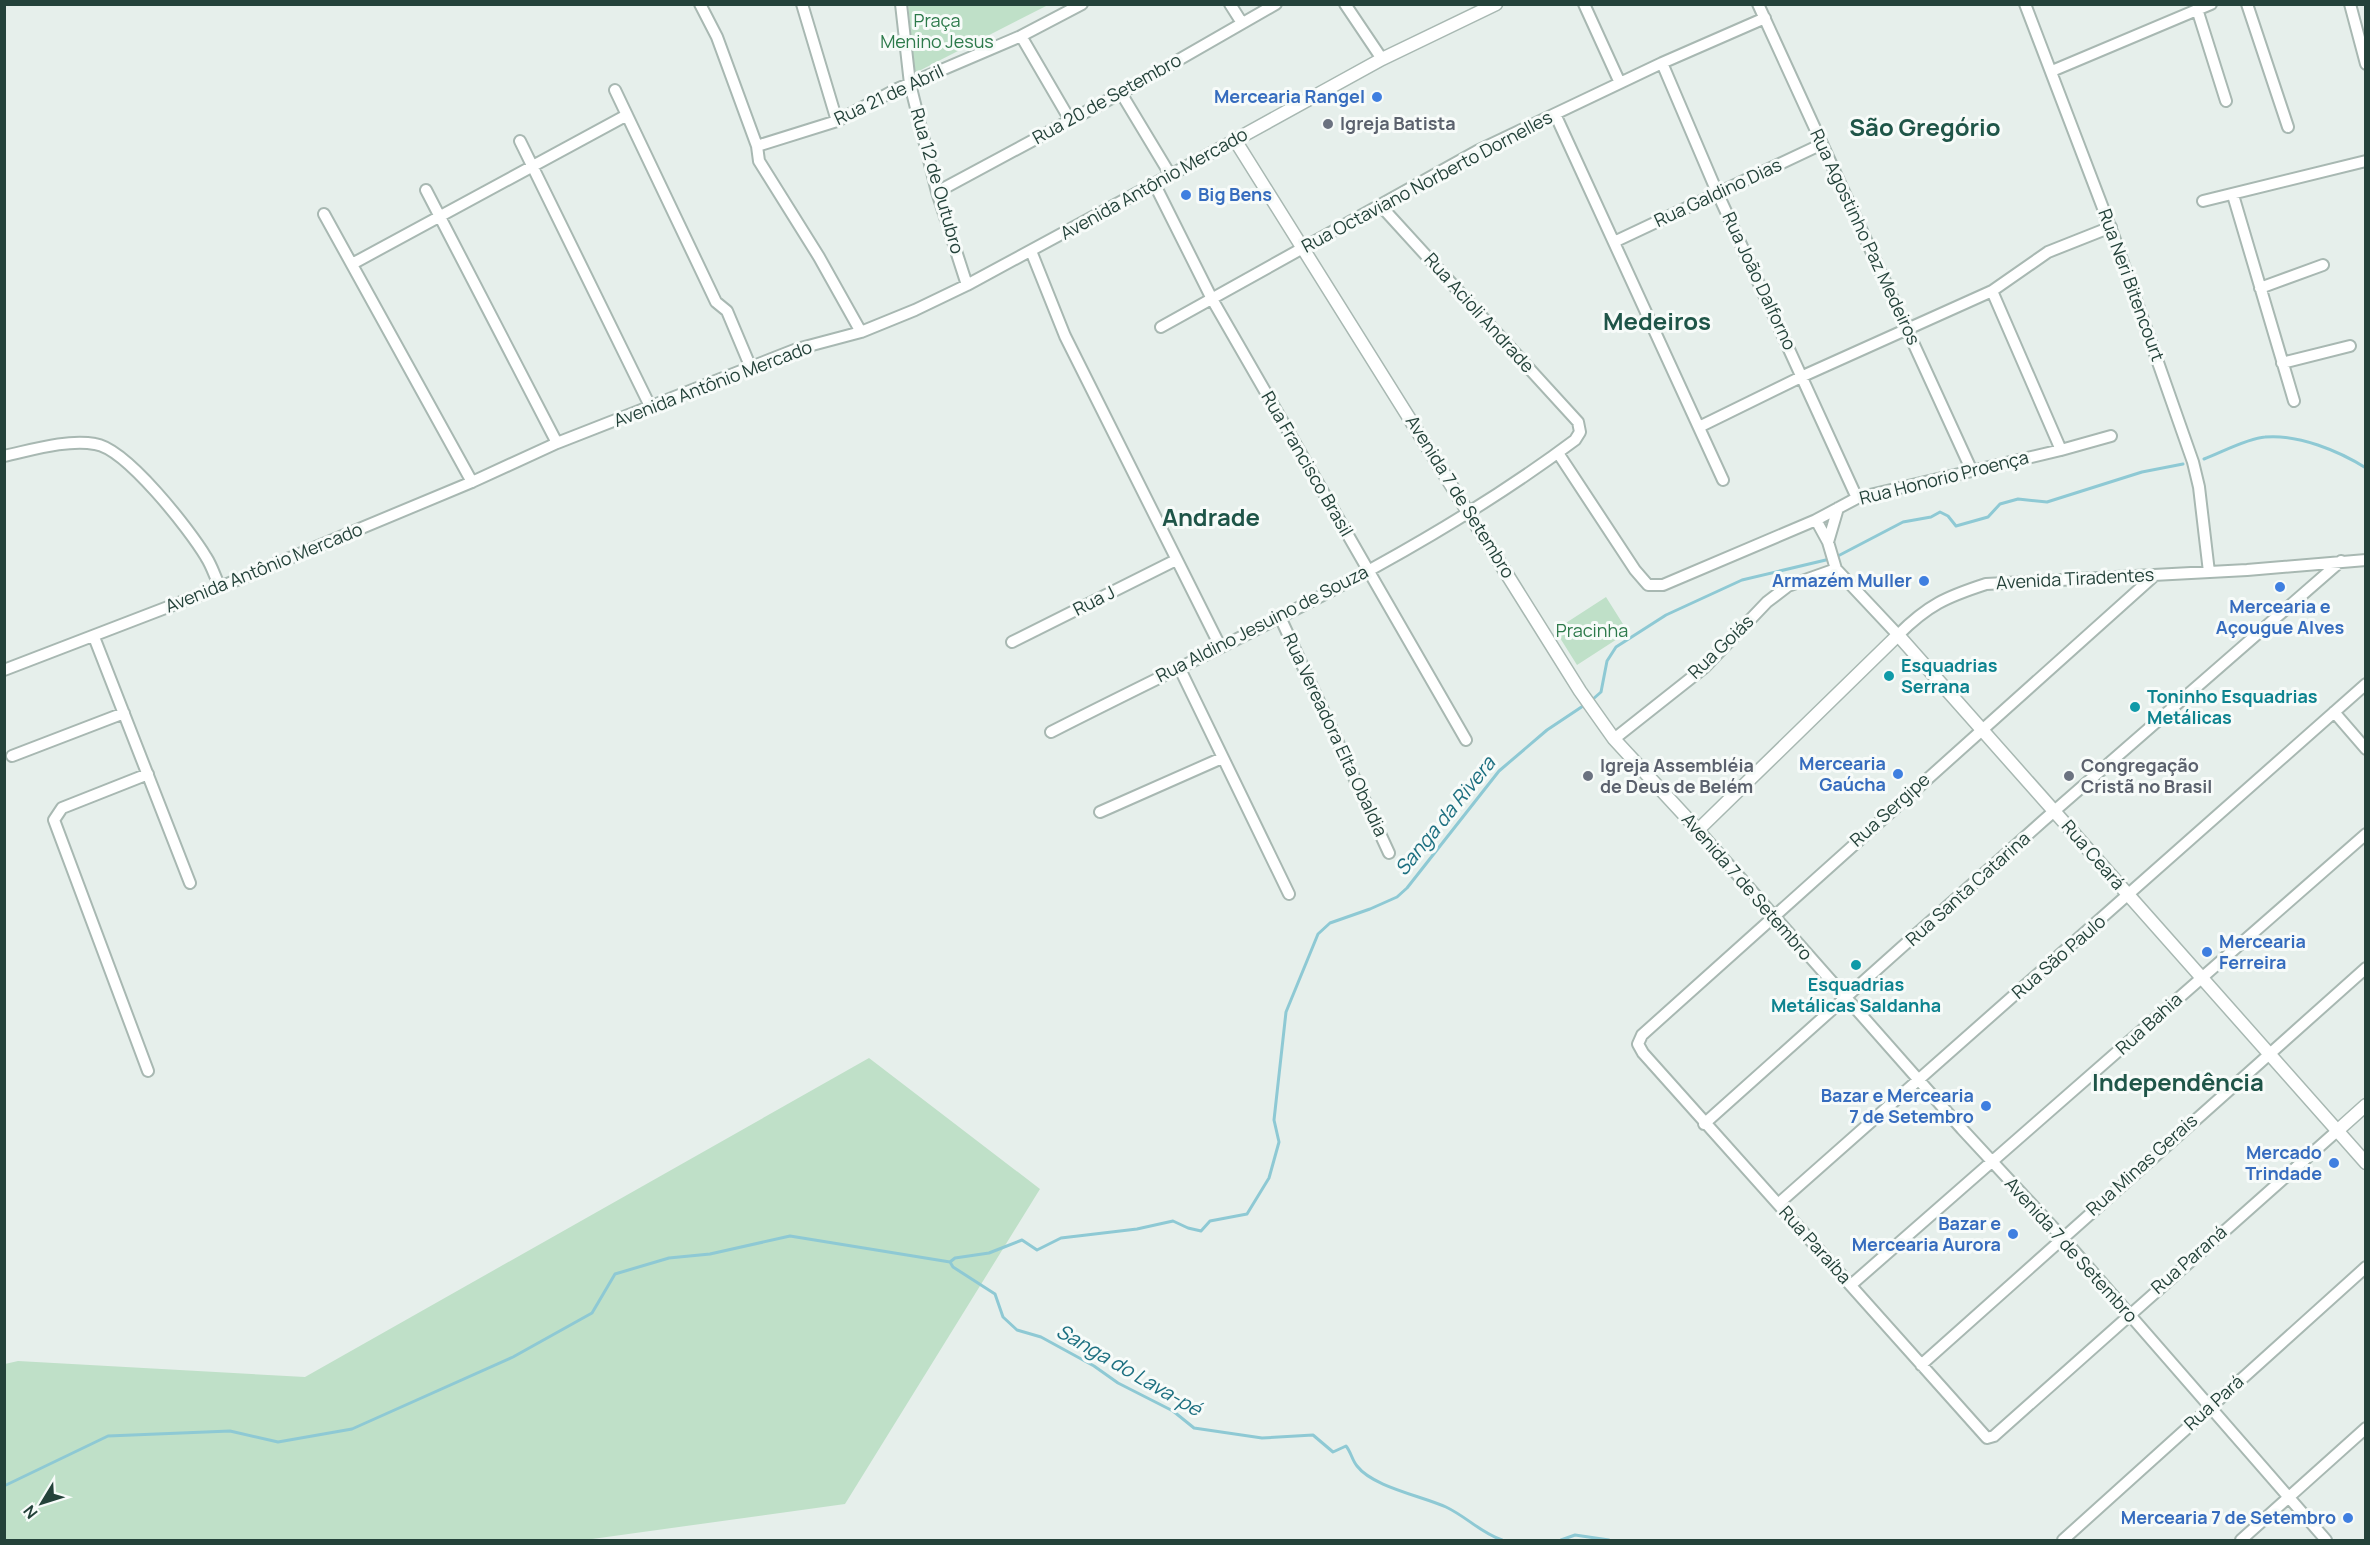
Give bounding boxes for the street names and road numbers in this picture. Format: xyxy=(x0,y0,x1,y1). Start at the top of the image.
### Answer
street label: Rua 20 de Setembro xyxy=(1028,47,1185,149)
street label: Rua 21 de Abril xyxy=(830,58,947,130)
street label: Rua 12 de Outubro xyxy=(906,105,970,256)
street label: Rua Octaviano Norberto Dornelles xyxy=(1297,105,1556,258)
street label: Avenida Antônio Mercado xyxy=(1056,122,1252,245)
street label: Rua Agostinho Paz Medeiros xyxy=(1805,125,1927,348)
street label: Rua Galdino Dias xyxy=(1650,152,1785,232)
street label: Rua Neri Bitencourt xyxy=(2093,205,2171,364)
street label: Rua João Dalforno xyxy=(1717,208,1802,353)
street label: Rua Acioli Andrade xyxy=(1419,247,1540,377)
street label: Avenida Antônio Mercado xyxy=(610,334,815,432)
street label: Rua Francisco Brasil xyxy=(1257,387,1359,540)
street label: Avenida 7 de Setembro xyxy=(1401,410,1521,583)
street label: Rua Honorio Proença xyxy=(1857,444,2031,510)
street label: Avenida Antônio Mercado xyxy=(161,516,366,618)
street label: Rua Aldino Jesuino de Souza xyxy=(1151,559,1372,687)
street label: Avenida Tiradentes xyxy=(1995,562,2155,594)
street label: Rua J xyxy=(1069,579,1119,621)
street label: Rua Goiás xyxy=(1682,609,1758,684)
street label: Rua Vereadora Elta Obaldia xyxy=(1278,629,1394,840)
street label: Rua Sergipe xyxy=(1844,767,1934,851)
street label: Avenida 7 de Setembro xyxy=(1677,808,1818,965)
street label: Rua Ceará xyxy=(2057,814,2131,894)
street label: Rua Santa Catarina xyxy=(1900,826,2035,951)
street label: Rua São Paulo xyxy=(2006,909,2110,1004)
street label: Rua Bahia xyxy=(2110,987,2187,1059)
street label: Rua Minas Gerais xyxy=(2081,1108,2202,1221)
street label: Avenida 7 de Setembro xyxy=(2000,1171,2144,1327)
street label: Rua Paraíba xyxy=(1774,1200,1857,1288)
street label: Rua Paraná xyxy=(2145,1220,2231,1299)
street label: Rua Pará xyxy=(2178,1369,2248,1435)

